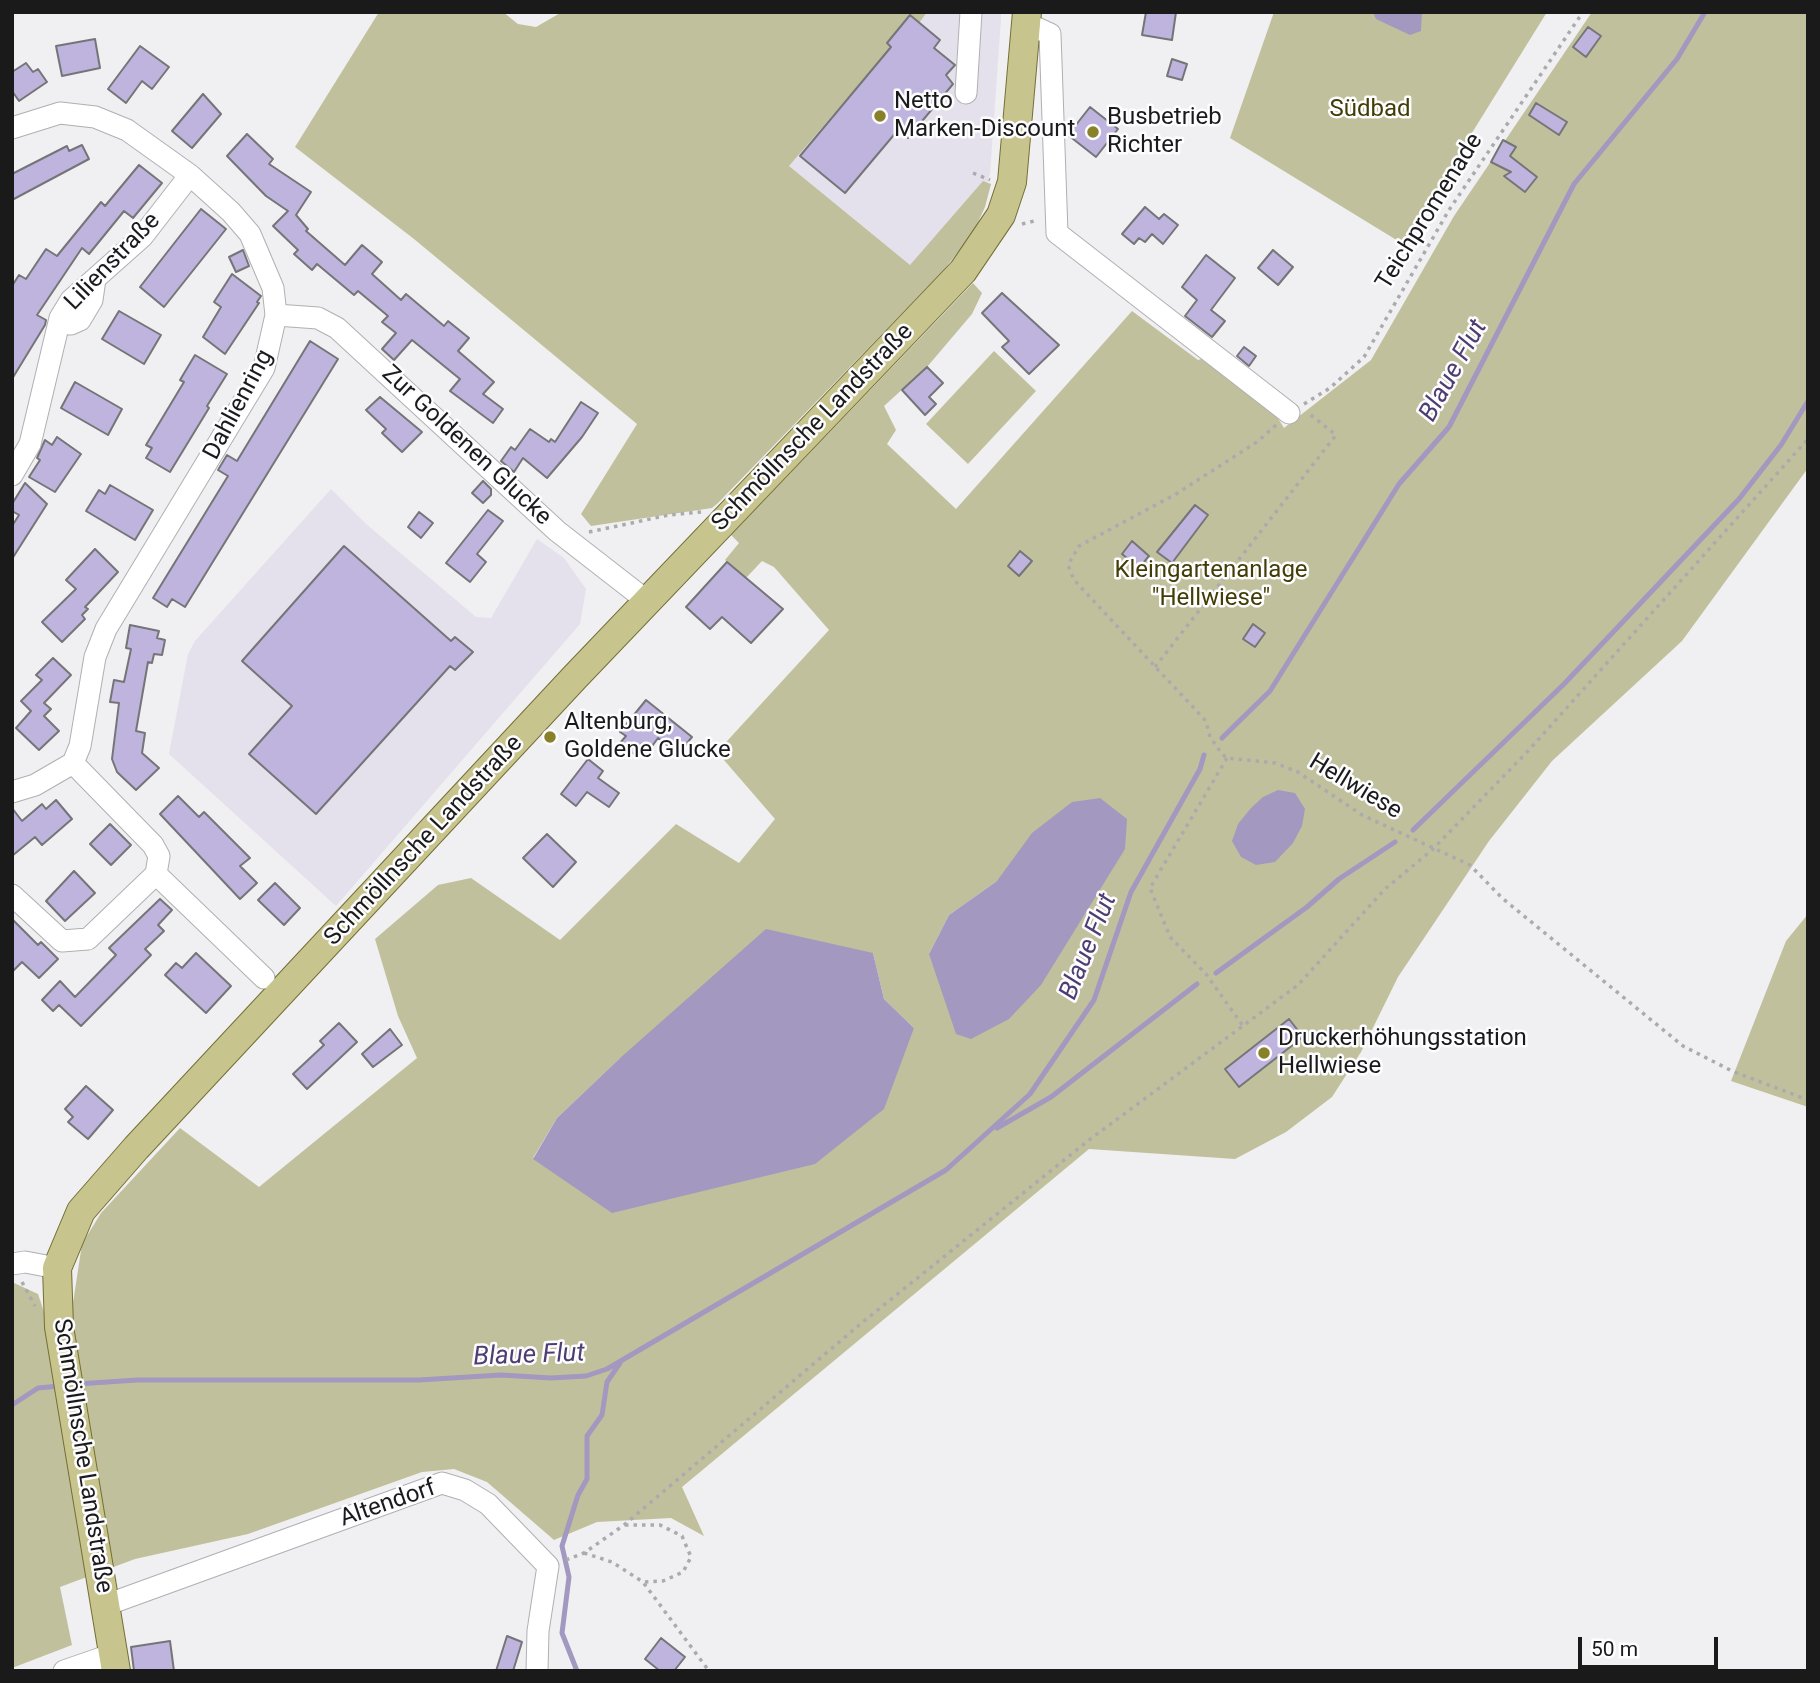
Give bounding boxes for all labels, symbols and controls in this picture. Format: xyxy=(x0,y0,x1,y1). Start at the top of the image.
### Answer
place label: Netto Marken-Discount xyxy=(894,88,1075,144)
park label: Südbad xyxy=(1329,96,1411,124)
place label: Busbetrieb Richter xyxy=(1107,104,1222,160)
marker: Netto Marken-Discount xyxy=(872,108,888,124)
marker: Busbetrieb Richter xyxy=(1085,124,1101,140)
street label: Teichpromenade xyxy=(1370,129,1490,295)
street label: Lilienstraße xyxy=(59,207,167,317)
water label: Blaue Flut xyxy=(1413,315,1495,427)
street label: Schmöllnsche Landstraße xyxy=(706,318,920,538)
street label: Dahlienring xyxy=(198,345,280,465)
street label: Zur Goldenen Glucke xyxy=(375,360,557,532)
park label: Kleingartenanlage "Hellwiese" xyxy=(1114,557,1308,613)
place label: Altenburg, Goldene Glucke xyxy=(564,709,731,765)
marker: Altenburg, Goldene Glucke xyxy=(542,729,558,745)
street label: Schmöllnsche Landstraße xyxy=(319,730,529,952)
street label: Hellwiese xyxy=(1303,748,1407,826)
water label: Blaue Flut xyxy=(1054,889,1124,1005)
place label: Druckerhöhungsstation Hellwiese xyxy=(1278,1025,1527,1081)
marker: Druckerhöhungsstation Hellwiese xyxy=(1256,1045,1272,1061)
street label: Schmöllnsche Landstraße xyxy=(46,1317,118,1595)
water label: Blaue Flut xyxy=(473,1338,585,1374)
street label: Altendorf xyxy=(336,1474,440,1534)
scale bar xyxy=(1582,1624,1722,1668)
text: 50 m xyxy=(1591,1637,1638,1661)

